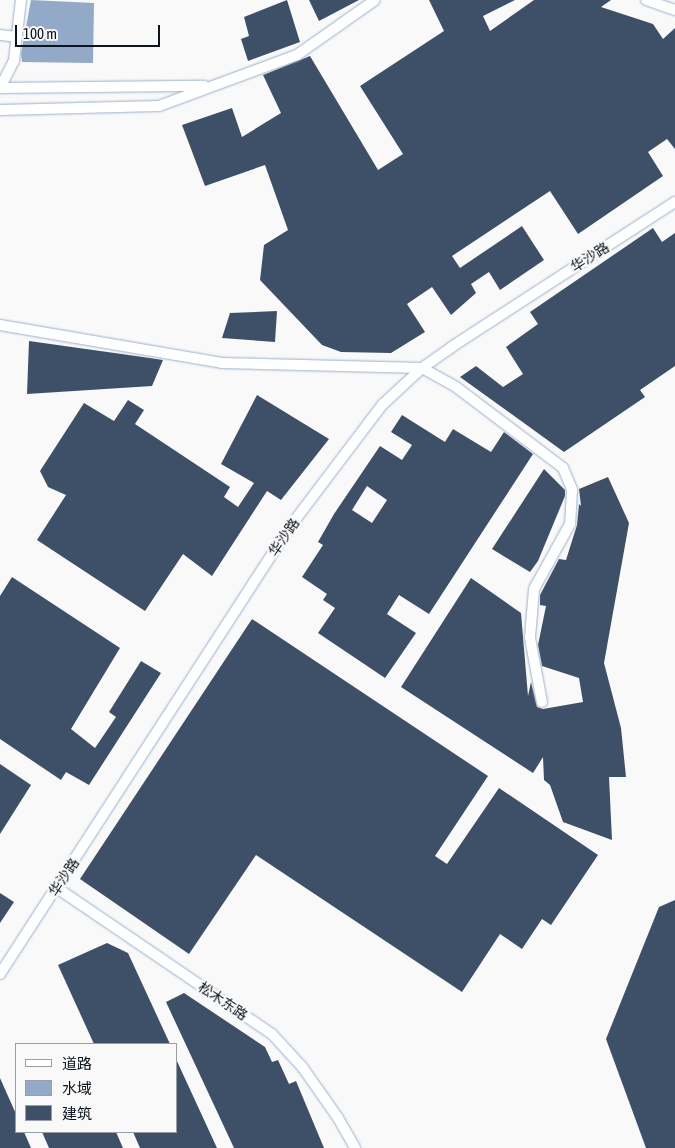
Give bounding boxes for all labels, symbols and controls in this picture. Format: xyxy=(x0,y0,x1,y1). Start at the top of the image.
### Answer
scale bar xyxy=(18,15,162,47)
text: 100 m xyxy=(23,25,57,42)
street label: 华沙路 xyxy=(568,239,612,275)
street label: 华沙路 xyxy=(265,515,303,559)
street label: 华沙路 xyxy=(46,855,82,899)
street label: 松木东路 xyxy=(195,978,251,1024)
legend xyxy=(15,1043,178,1133)
text: 道路 xyxy=(62,1055,92,1072)
text: 水域 xyxy=(62,1080,92,1097)
text: 建筑 xyxy=(62,1105,92,1122)

